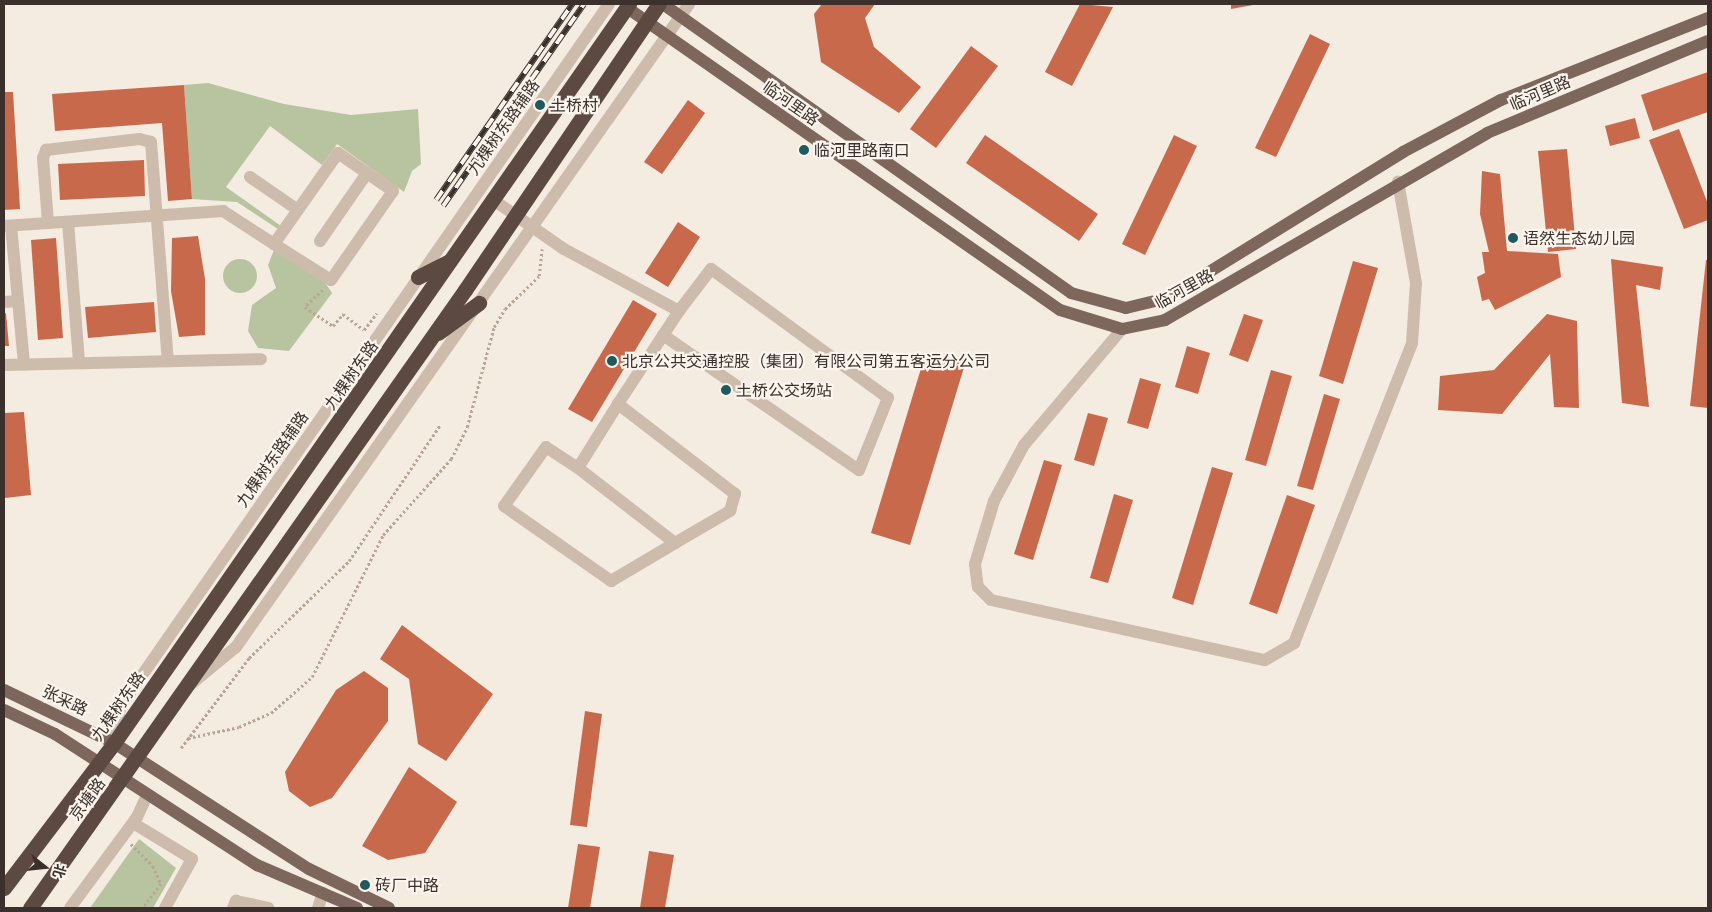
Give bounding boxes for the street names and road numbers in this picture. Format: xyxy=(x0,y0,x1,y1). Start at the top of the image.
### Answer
street label: 临河里路 xyxy=(1507,72,1573,114)
street label: 九棵树东路辅路 xyxy=(463,76,543,178)
street label: 临河里路 xyxy=(759,77,823,129)
street label: 临河里路 xyxy=(1151,265,1217,313)
street label: 九棵树东路 xyxy=(320,337,382,413)
street label: 九棵树东路辅路 xyxy=(232,408,312,510)
street label: 九棵树东路 xyxy=(87,668,149,744)
street label: 张采路 xyxy=(39,681,91,719)
street label: 京塘路 xyxy=(65,774,109,824)

